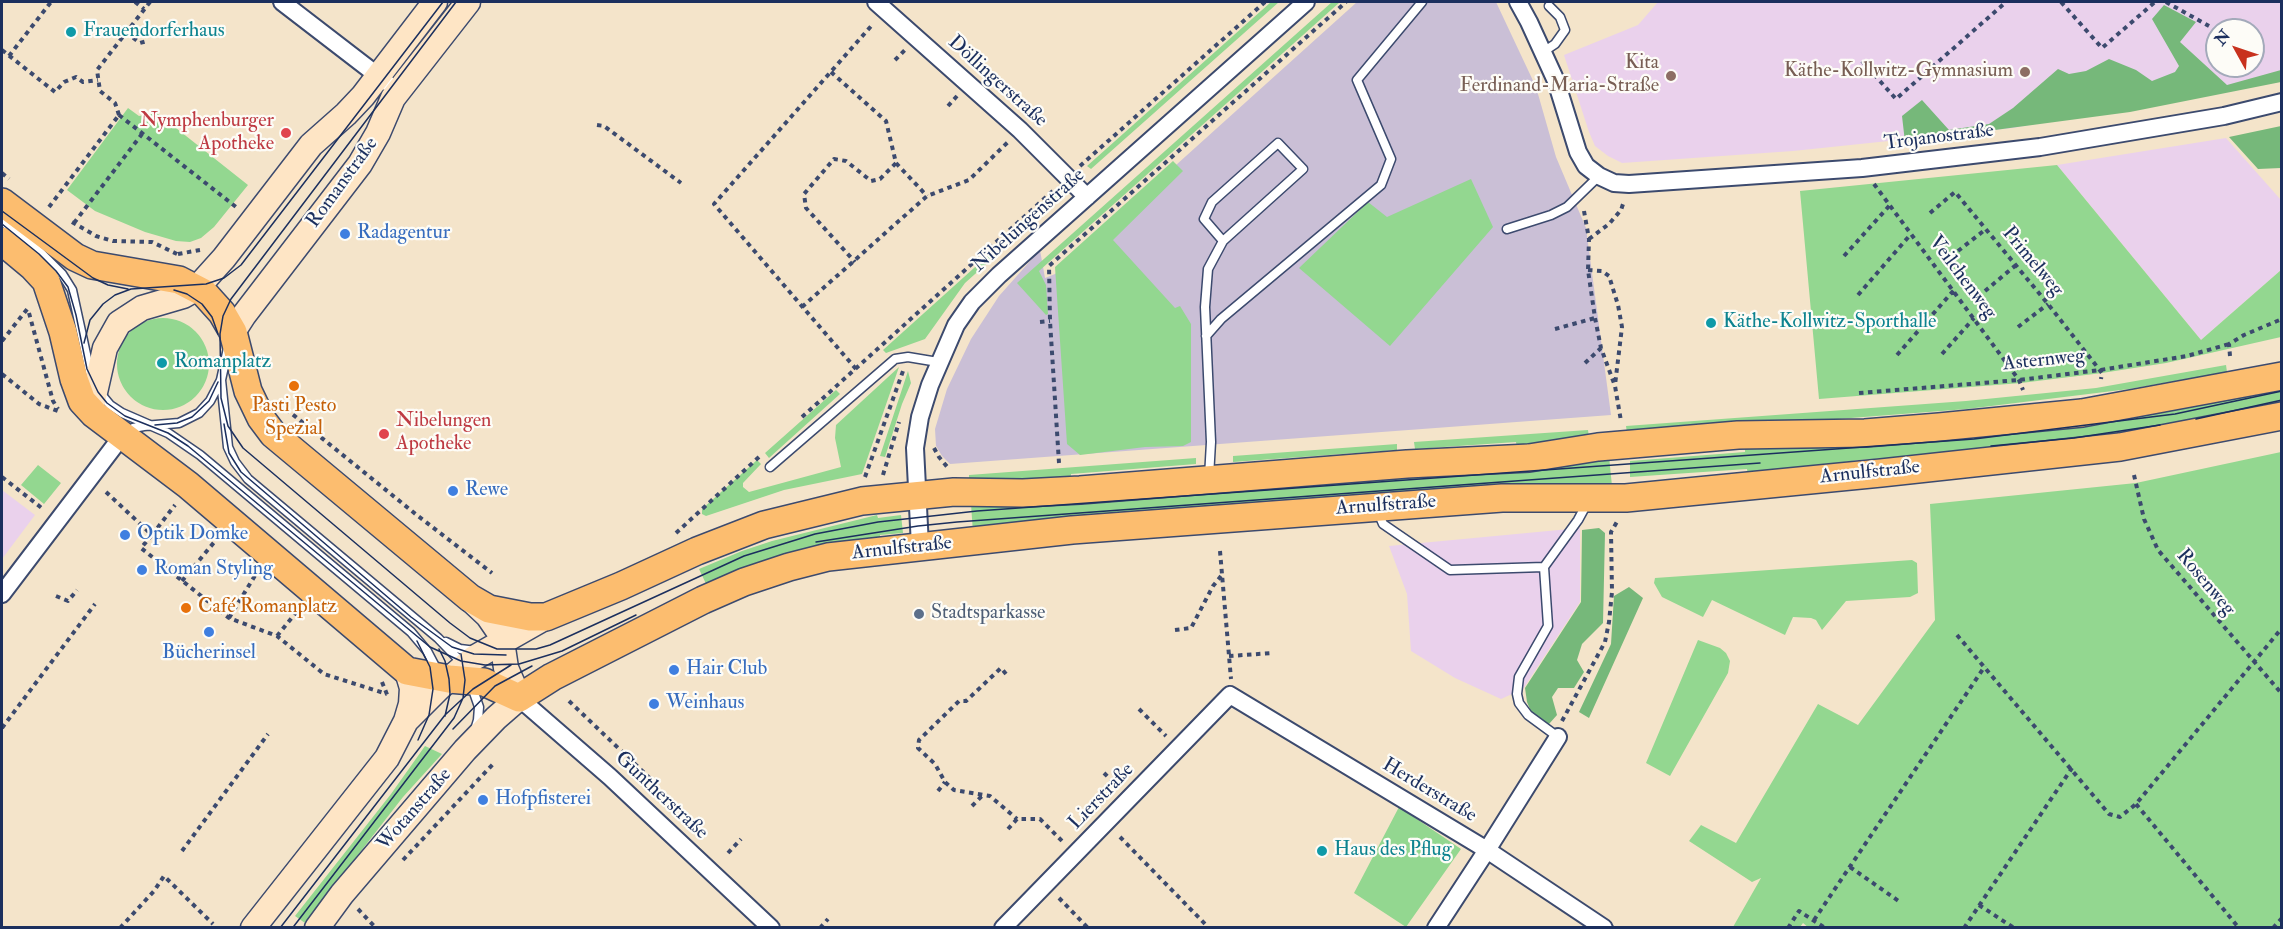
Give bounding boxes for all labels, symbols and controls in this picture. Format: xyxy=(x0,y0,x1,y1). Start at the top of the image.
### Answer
north arrow xyxy=(2205,18,2265,78)
place label: Frauendorferhaus xyxy=(83,20,225,44)
marker: Frauendorferhaus xyxy=(64,25,78,39)
text: N xyxy=(2210,26,2235,50)
street label: Döllingerstraße xyxy=(942,31,1052,133)
place label: Kita Ferdinand-Maria-Straße xyxy=(1460,52,1659,99)
place label: Käthe-Kollwitz-Gymnasium xyxy=(1784,60,2013,84)
marker: Käthe-Kollwitz-Gymnasium xyxy=(2018,65,2032,79)
marker: Kita Ferdinand-Maria-Straße xyxy=(1664,69,1678,83)
place label: Nymphenburger Apotheke xyxy=(140,110,274,157)
street label: Trojanostraße xyxy=(1883,119,1995,157)
marker: Nymphenburger Apotheke xyxy=(279,126,293,140)
street label: Romanstraße xyxy=(302,133,384,233)
street label: Nibelungenstraße xyxy=(968,164,1090,278)
place label: Radagentur xyxy=(357,222,450,246)
street label: Primelweg xyxy=(1996,222,2068,302)
marker: Radagentur xyxy=(338,227,352,241)
street label: Veilchenweg xyxy=(1923,231,2001,325)
place label: Käthe-Kollwitz-Sporthalle xyxy=(1723,311,1936,335)
marker: Käthe-Kollwitz-Sporthalle xyxy=(1704,316,1718,330)
street label: Asternweg xyxy=(2002,345,2086,377)
place label: Romanplatz xyxy=(174,351,271,375)
marker: Romanplatz xyxy=(155,356,169,370)
marker: Pasti Pesto Spezial xyxy=(287,379,301,393)
place label: Pasti Pesto Spezial xyxy=(252,395,336,442)
place label: Nibelungen Apotheke xyxy=(396,410,491,457)
marker: Nibelungen Apotheke xyxy=(377,427,391,441)
street label: Arnulfstraße xyxy=(1819,456,1921,490)
place label: Rewe xyxy=(465,479,508,503)
marker: Rewe xyxy=(446,484,460,498)
street label: Arnulfstraße xyxy=(1335,491,1437,521)
place label: Optik Domke xyxy=(137,523,248,547)
marker: Optik Domke xyxy=(118,528,132,542)
street label: Arnulfstraße xyxy=(851,532,953,566)
street label: Rosenweg xyxy=(2170,545,2240,621)
place label: Roman Styling xyxy=(154,558,273,582)
marker: Roman Styling xyxy=(135,563,149,577)
place label: Café Romanplatz xyxy=(198,596,337,620)
marker: Café Romanplatz xyxy=(179,601,193,615)
place label: Stadtsparkasse xyxy=(931,602,1045,626)
marker: Stadtsparkasse xyxy=(912,607,926,621)
marker: Bücherinsel xyxy=(202,625,216,639)
place label: Bücherinsel xyxy=(162,642,256,666)
place label: Hair Club xyxy=(686,658,767,682)
marker: Hair Club xyxy=(667,663,681,677)
place label: Weinhaus xyxy=(666,692,744,716)
marker: Weinhaus xyxy=(647,697,661,711)
street label: Guntherstraße xyxy=(610,747,712,845)
street label: Herderstraße xyxy=(1378,753,1480,829)
street label: Lierstraße xyxy=(1064,759,1140,835)
street label: Wotanstraße xyxy=(373,764,457,856)
place label: Hofpfisterei xyxy=(495,788,591,812)
marker: Hofpfisterei xyxy=(476,793,490,807)
place label: Haus des Pflug xyxy=(1334,839,1452,863)
marker: Haus des Pflug xyxy=(1315,844,1329,858)

